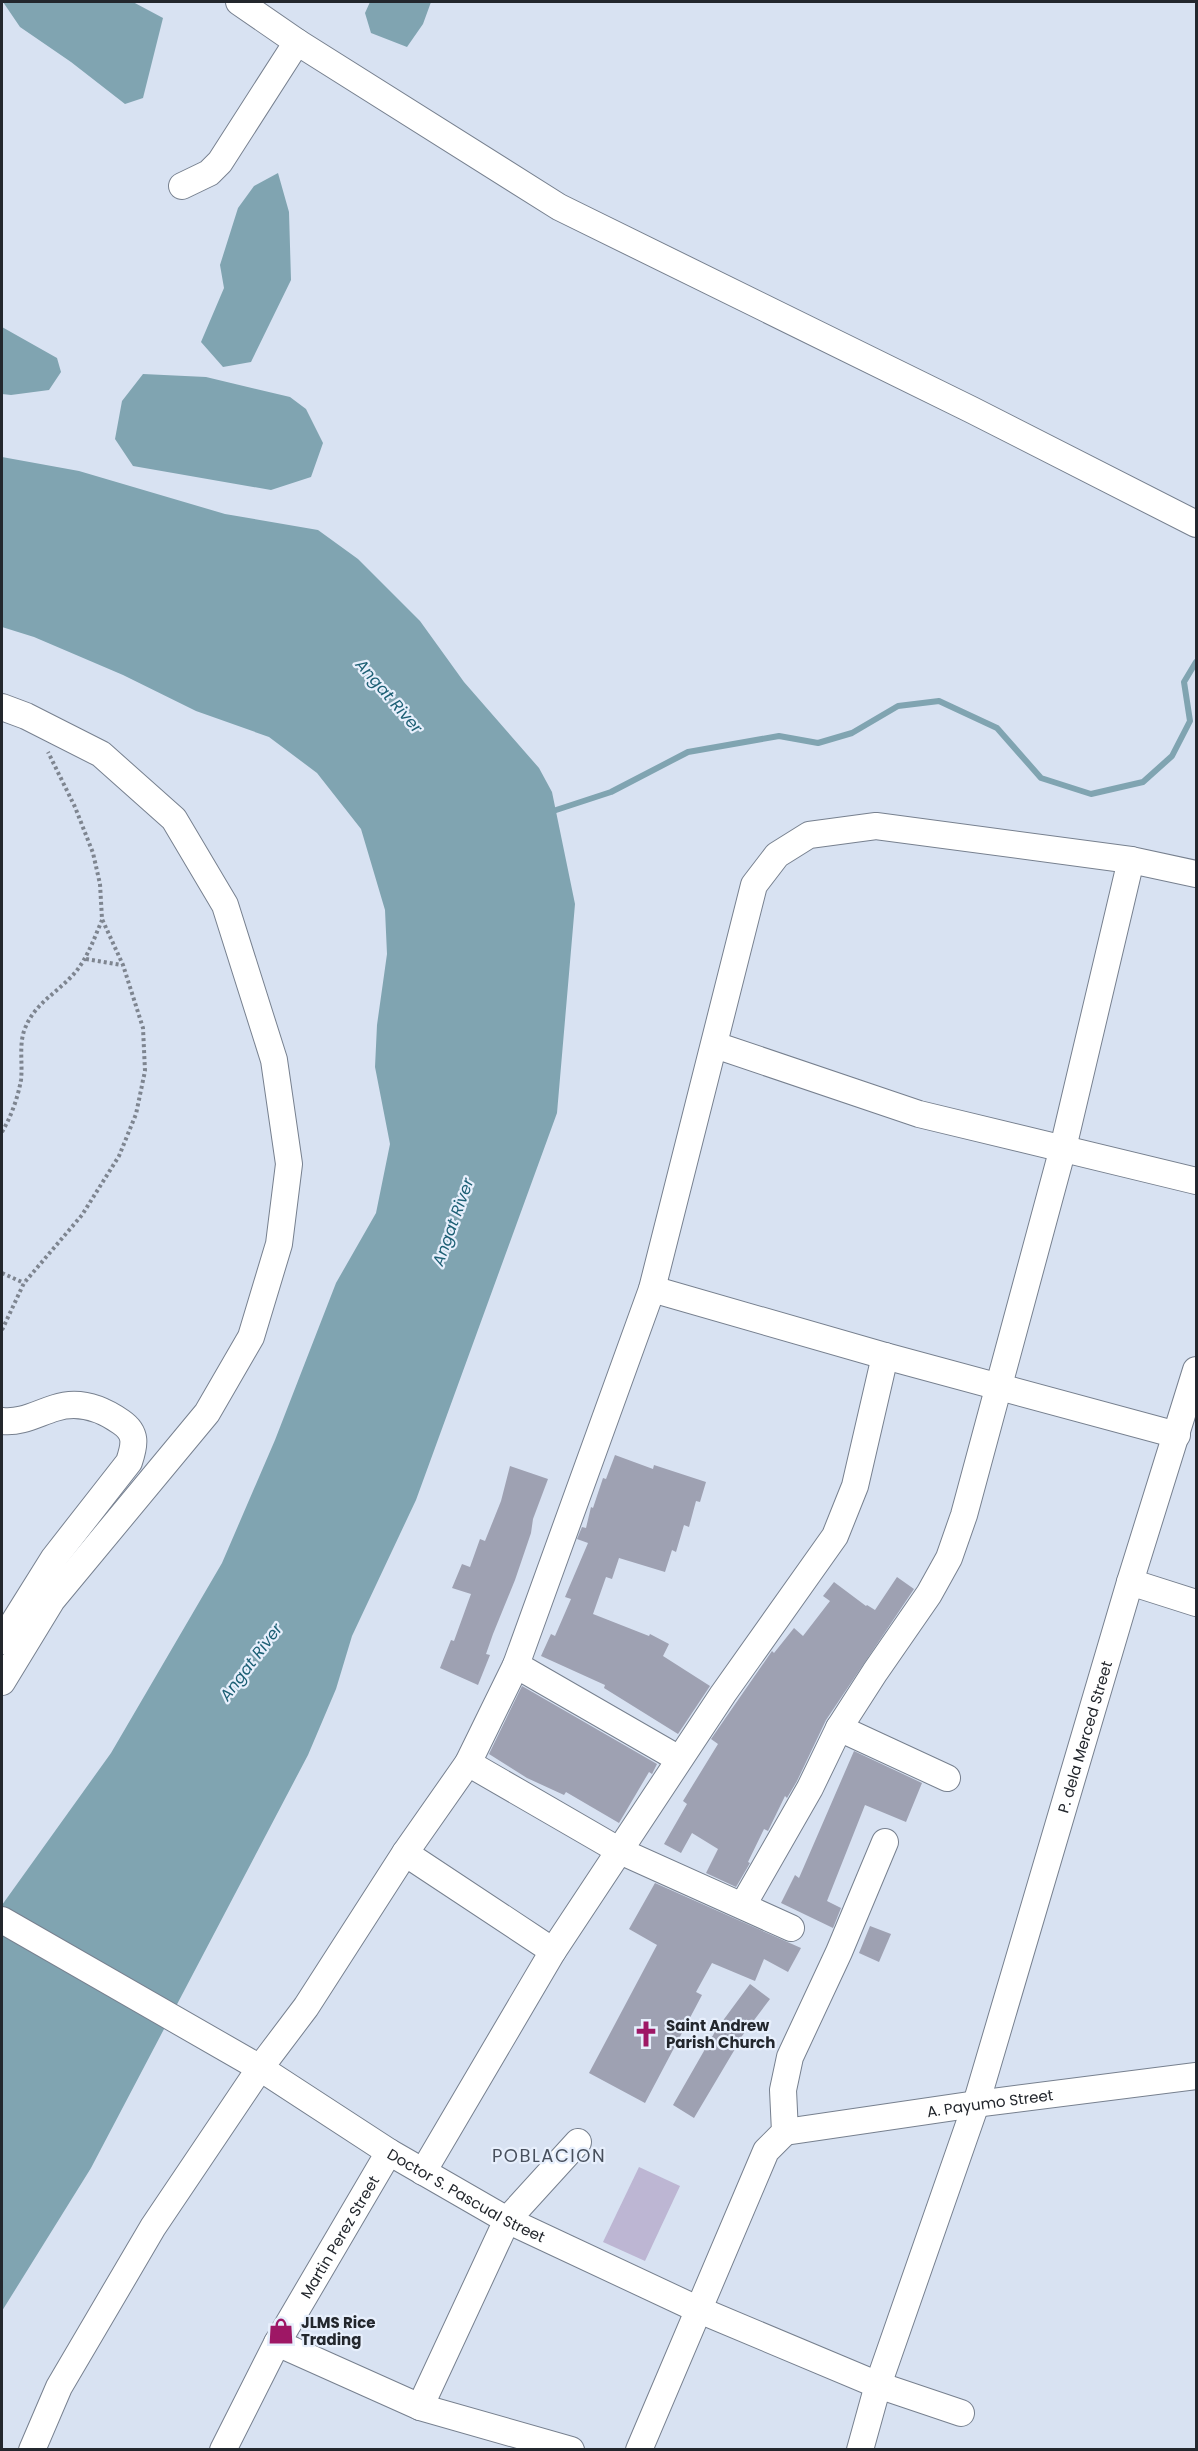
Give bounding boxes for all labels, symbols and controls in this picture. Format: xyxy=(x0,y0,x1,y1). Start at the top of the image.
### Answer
water label: Angat River xyxy=(350,653,428,739)
water label: Angat River xyxy=(426,1174,480,1270)
water label: Angat River xyxy=(214,1618,288,1706)
street label: P. dela Merced Street xyxy=(1052,1658,1117,1815)
place label: Saint Andrew Parish Church xyxy=(666,2015,775,2053)
church icon: Saint Andrew Parish Church xyxy=(631,2019,661,2049)
street label: A. Payumo Street xyxy=(925,2084,1054,2122)
street label: Doctor S. Pascual Street xyxy=(384,2143,549,2247)
district label: POBLACION xyxy=(492,2143,606,2168)
street label: Martin Perez Street xyxy=(295,2171,384,2302)
place label: JLMS Rice Trading xyxy=(301,2312,376,2350)
shop icon: JLMS Rice Trading xyxy=(266,2316,296,2346)

